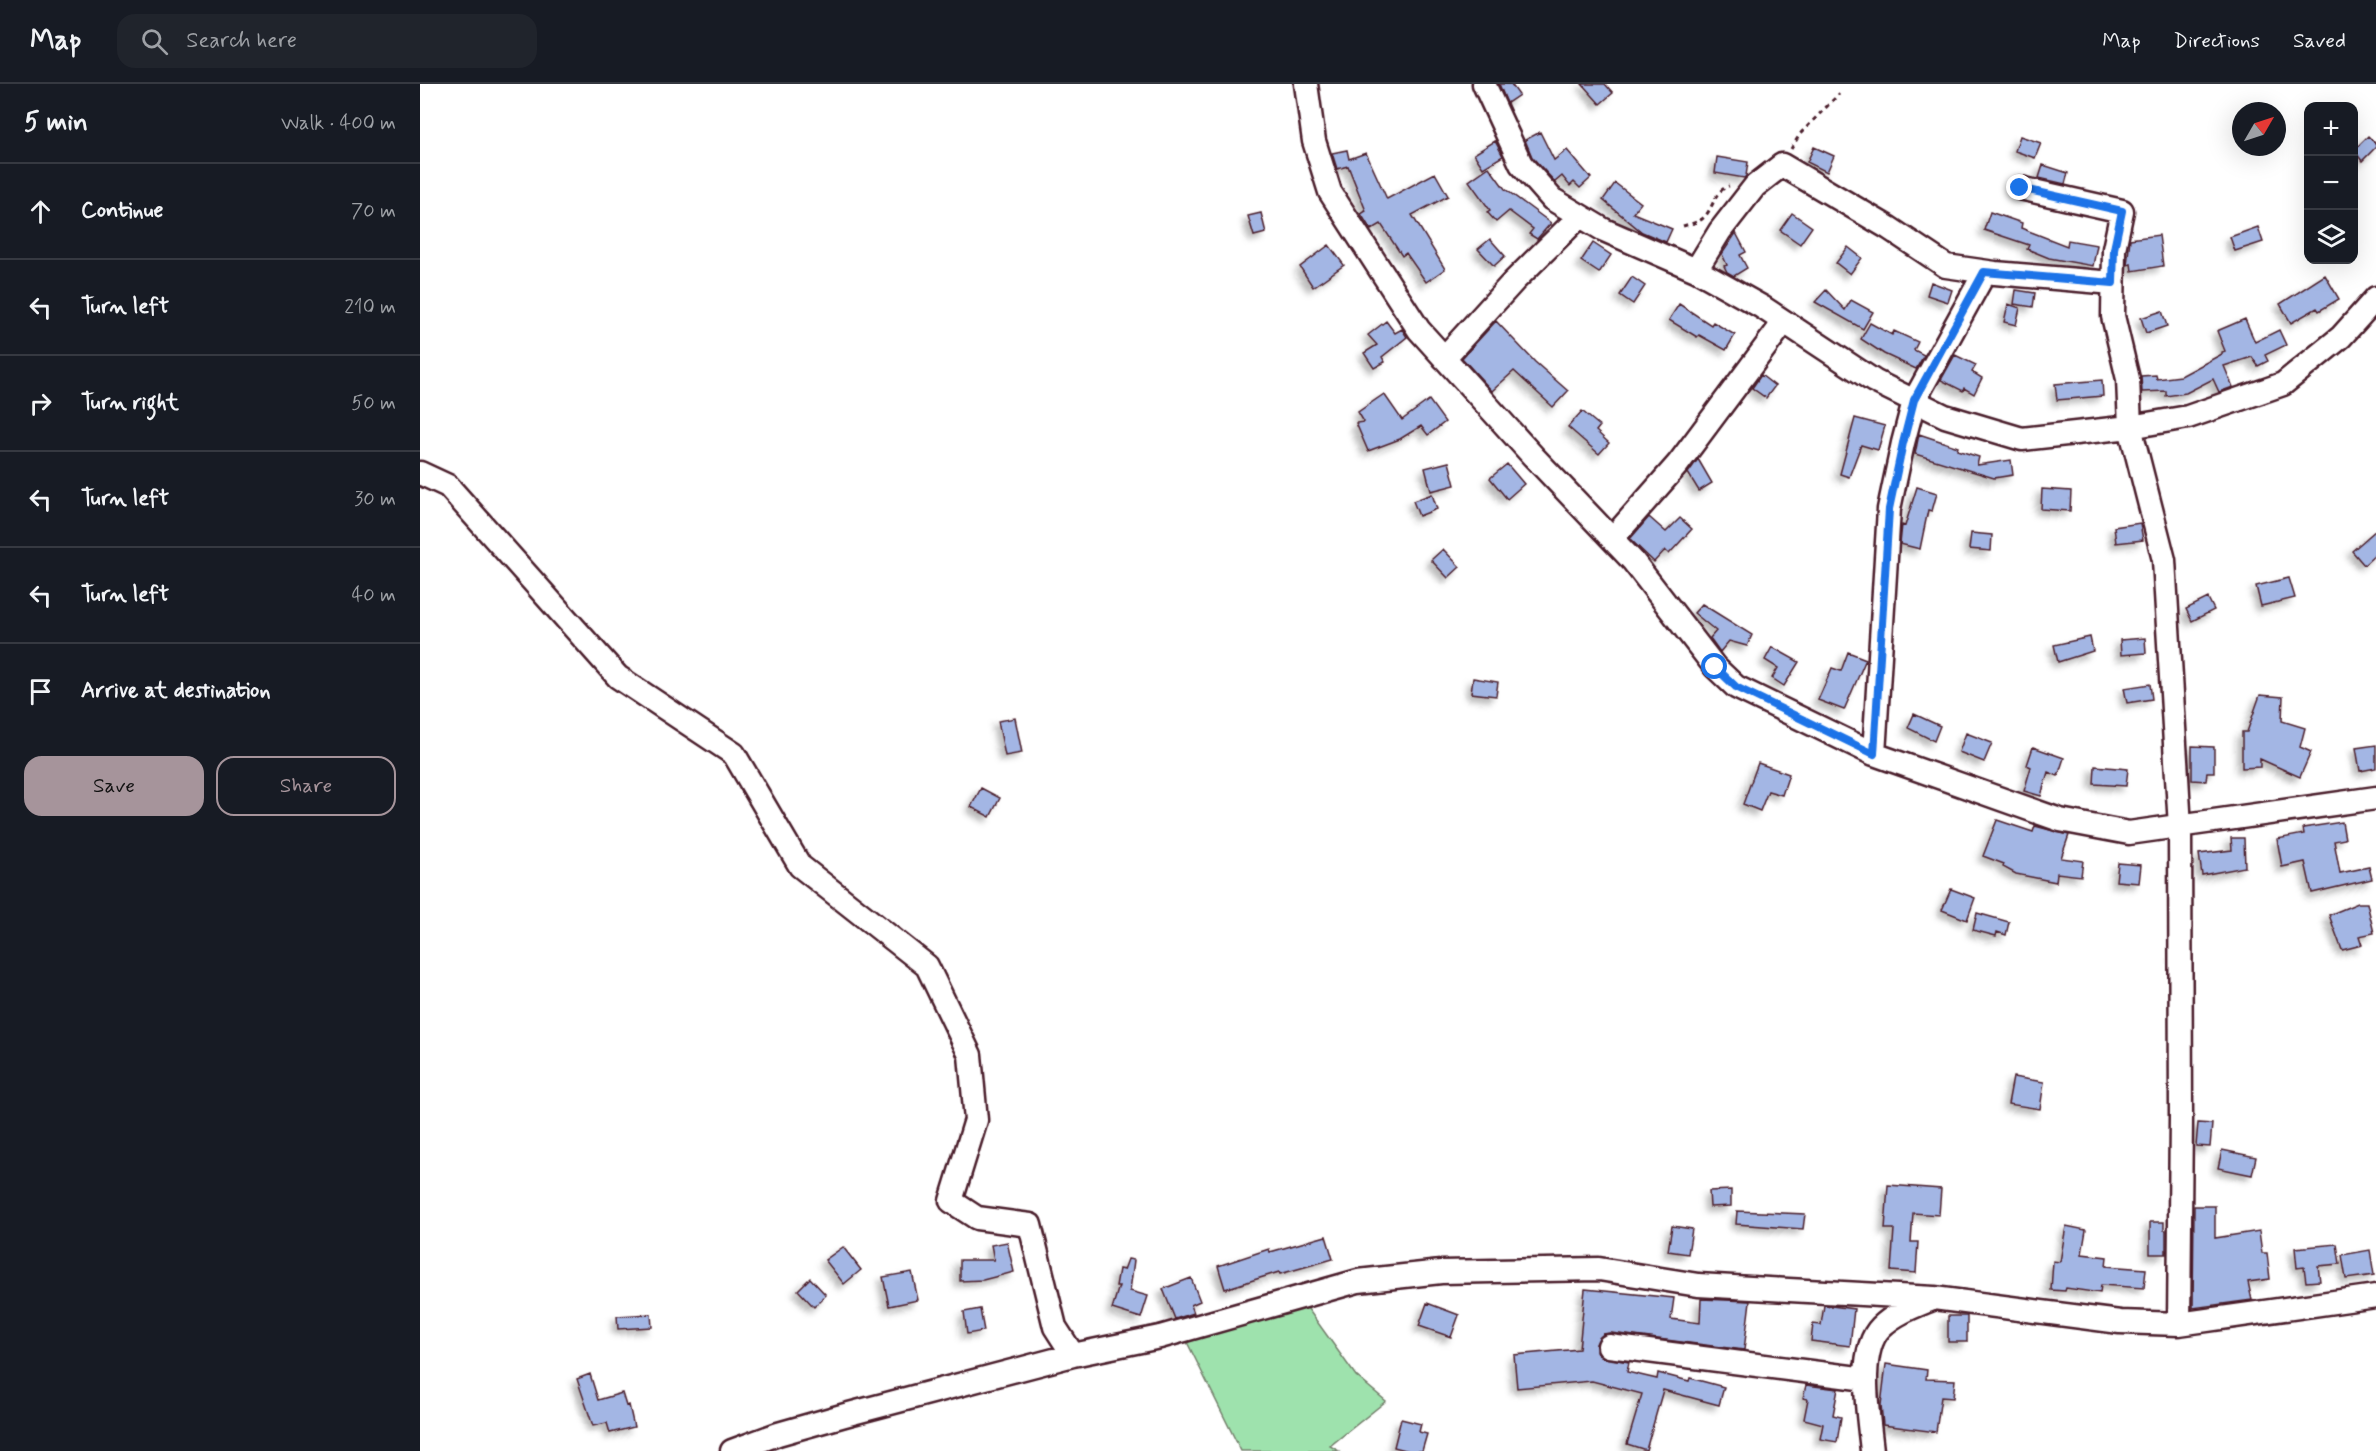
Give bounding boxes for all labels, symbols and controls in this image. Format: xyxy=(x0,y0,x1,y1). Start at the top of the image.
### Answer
search box xyxy=(117,14,537,68)
text: Map xyxy=(30,23,81,60)
icon: search xyxy=(138,25,171,58)
text: Search here xyxy=(186,27,297,55)
text: Map xyxy=(2102,27,2141,55)
text: Directions xyxy=(2174,27,2260,55)
text: Saved xyxy=(2293,27,2346,55)
north arrow xyxy=(2232,102,2286,156)
map controls xyxy=(2304,102,2358,264)
button: + xyxy=(2304,102,2358,156)
text: 5 min xyxy=(24,106,88,140)
text: Walk · 400 m xyxy=(281,110,396,137)
button: − xyxy=(2304,156,2358,210)
route end xyxy=(2006,174,2032,200)
icon: ahead xyxy=(24,195,57,228)
text: Continue xyxy=(81,197,163,225)
text: 70 m xyxy=(351,198,396,225)
button: layers xyxy=(2304,210,2358,264)
icon: left xyxy=(24,291,57,324)
text: Turn left xyxy=(81,293,169,321)
text: 210 m xyxy=(344,294,396,321)
icon: right xyxy=(24,387,57,420)
text: Turn right xyxy=(81,389,179,417)
text: 50 m xyxy=(351,390,396,417)
icon: left xyxy=(24,483,57,516)
text: Turn left xyxy=(81,485,169,513)
text: 30 m xyxy=(354,486,396,513)
icon: left xyxy=(24,579,57,612)
text: Turn left xyxy=(81,581,169,609)
text: 40 m xyxy=(352,582,396,609)
route start xyxy=(1701,653,1727,679)
icon: arrive xyxy=(24,675,57,708)
text: Arrive at destination xyxy=(81,677,271,705)
button: Save xyxy=(24,756,204,816)
button: Share xyxy=(216,756,396,816)

